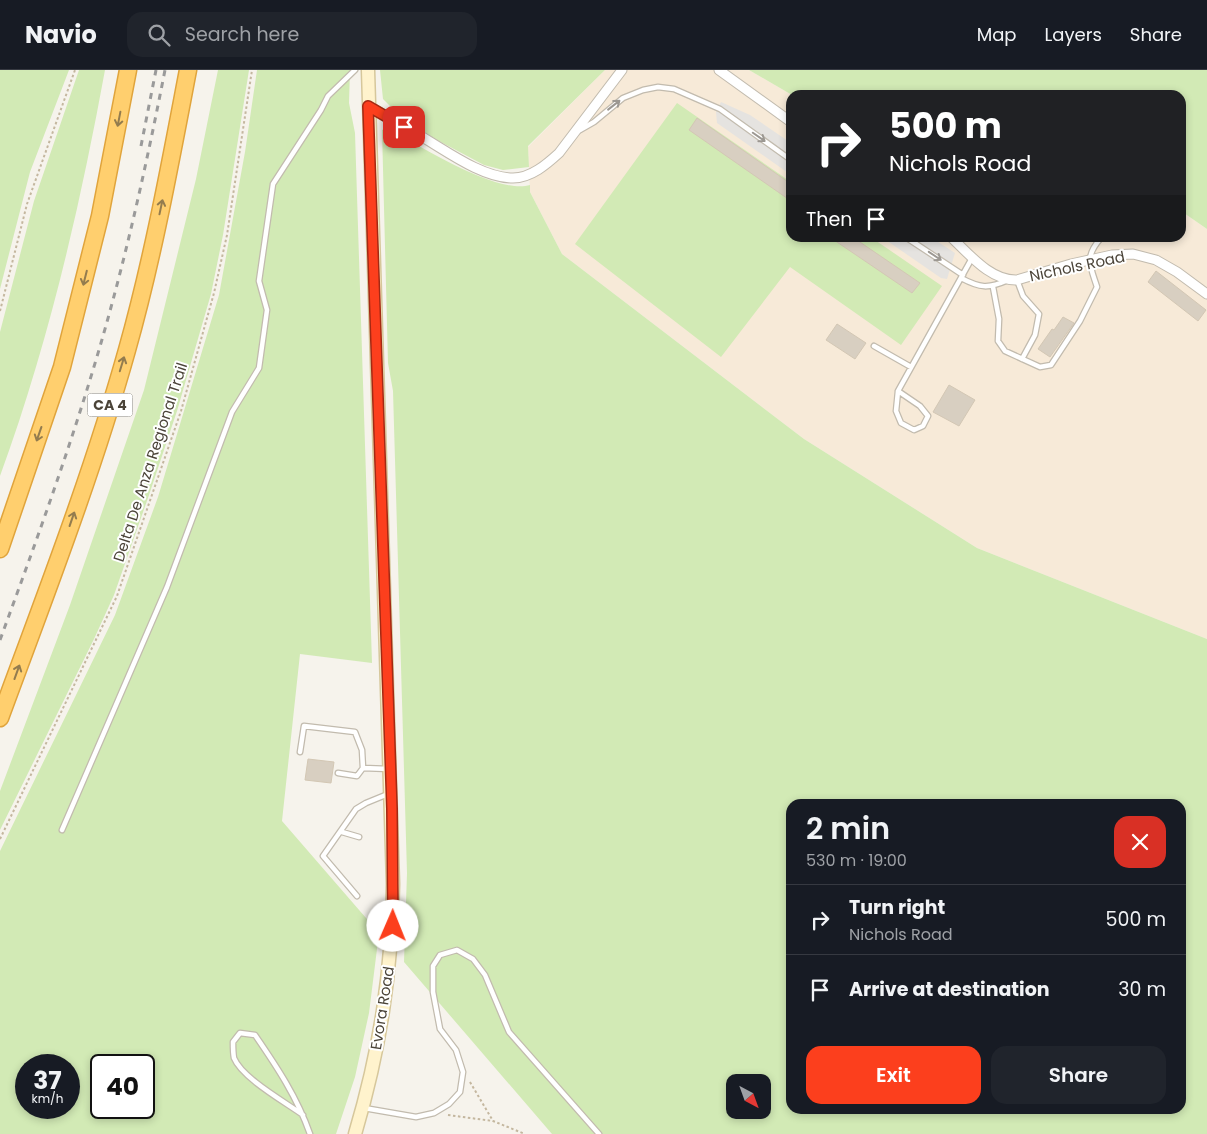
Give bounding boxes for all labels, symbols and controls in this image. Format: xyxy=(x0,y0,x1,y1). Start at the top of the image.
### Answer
search box xyxy=(127,12,477,57)
text: Navio xyxy=(25,18,97,51)
icon: search xyxy=(145,21,173,49)
text: Search here xyxy=(185,21,299,48)
text: Map xyxy=(977,22,1017,47)
text: Layers xyxy=(1045,22,1102,47)
text: Share xyxy=(1130,22,1182,47)
one-way arrow xyxy=(607,99,620,110)
text: 500 m xyxy=(889,101,1002,150)
pin xyxy=(383,106,425,148)
icon: right xyxy=(806,110,871,175)
one-way arrow xyxy=(113,111,123,127)
icon: arrive xyxy=(390,113,418,141)
one-way arrow xyxy=(752,132,766,142)
text: Nichols Road xyxy=(889,148,1031,179)
one-way arrow xyxy=(157,199,167,215)
icon: arrive xyxy=(862,205,890,233)
text: Then xyxy=(806,206,852,233)
street label: Nichols Road xyxy=(1027,246,1127,286)
one-way arrow xyxy=(927,251,941,261)
one-way arrow xyxy=(80,269,89,285)
one-way arrow xyxy=(118,357,128,373)
street label: Delta De Anza Regional Trail xyxy=(108,360,192,564)
road number: CA 4 xyxy=(88,394,132,416)
one-way arrow xyxy=(34,425,44,441)
one-way arrow xyxy=(68,511,78,527)
one-way arrow xyxy=(13,665,22,680)
text: 2 min xyxy=(806,807,890,850)
button: close xyxy=(1114,816,1166,868)
text: 530 m · 19:00 xyxy=(806,849,907,872)
text: Turn right xyxy=(849,894,945,921)
position arrow xyxy=(366,899,418,951)
icon: right xyxy=(806,906,834,934)
text: 500 m xyxy=(1106,906,1166,933)
text: Nichols Road xyxy=(849,923,953,946)
street label: Evora Road xyxy=(365,965,399,1051)
icon: arrive xyxy=(806,976,834,1004)
text: Arrive at destination xyxy=(849,976,1050,1003)
text: 30 m xyxy=(1118,976,1166,1003)
button: Exit xyxy=(806,1046,981,1104)
button: Share xyxy=(991,1046,1166,1104)
speed limit sign: 40 xyxy=(90,1054,155,1119)
text: 37 xyxy=(33,1063,62,1098)
north arrow xyxy=(726,1074,771,1119)
map controls xyxy=(726,1074,771,1119)
text: km/h xyxy=(32,1090,63,1107)

